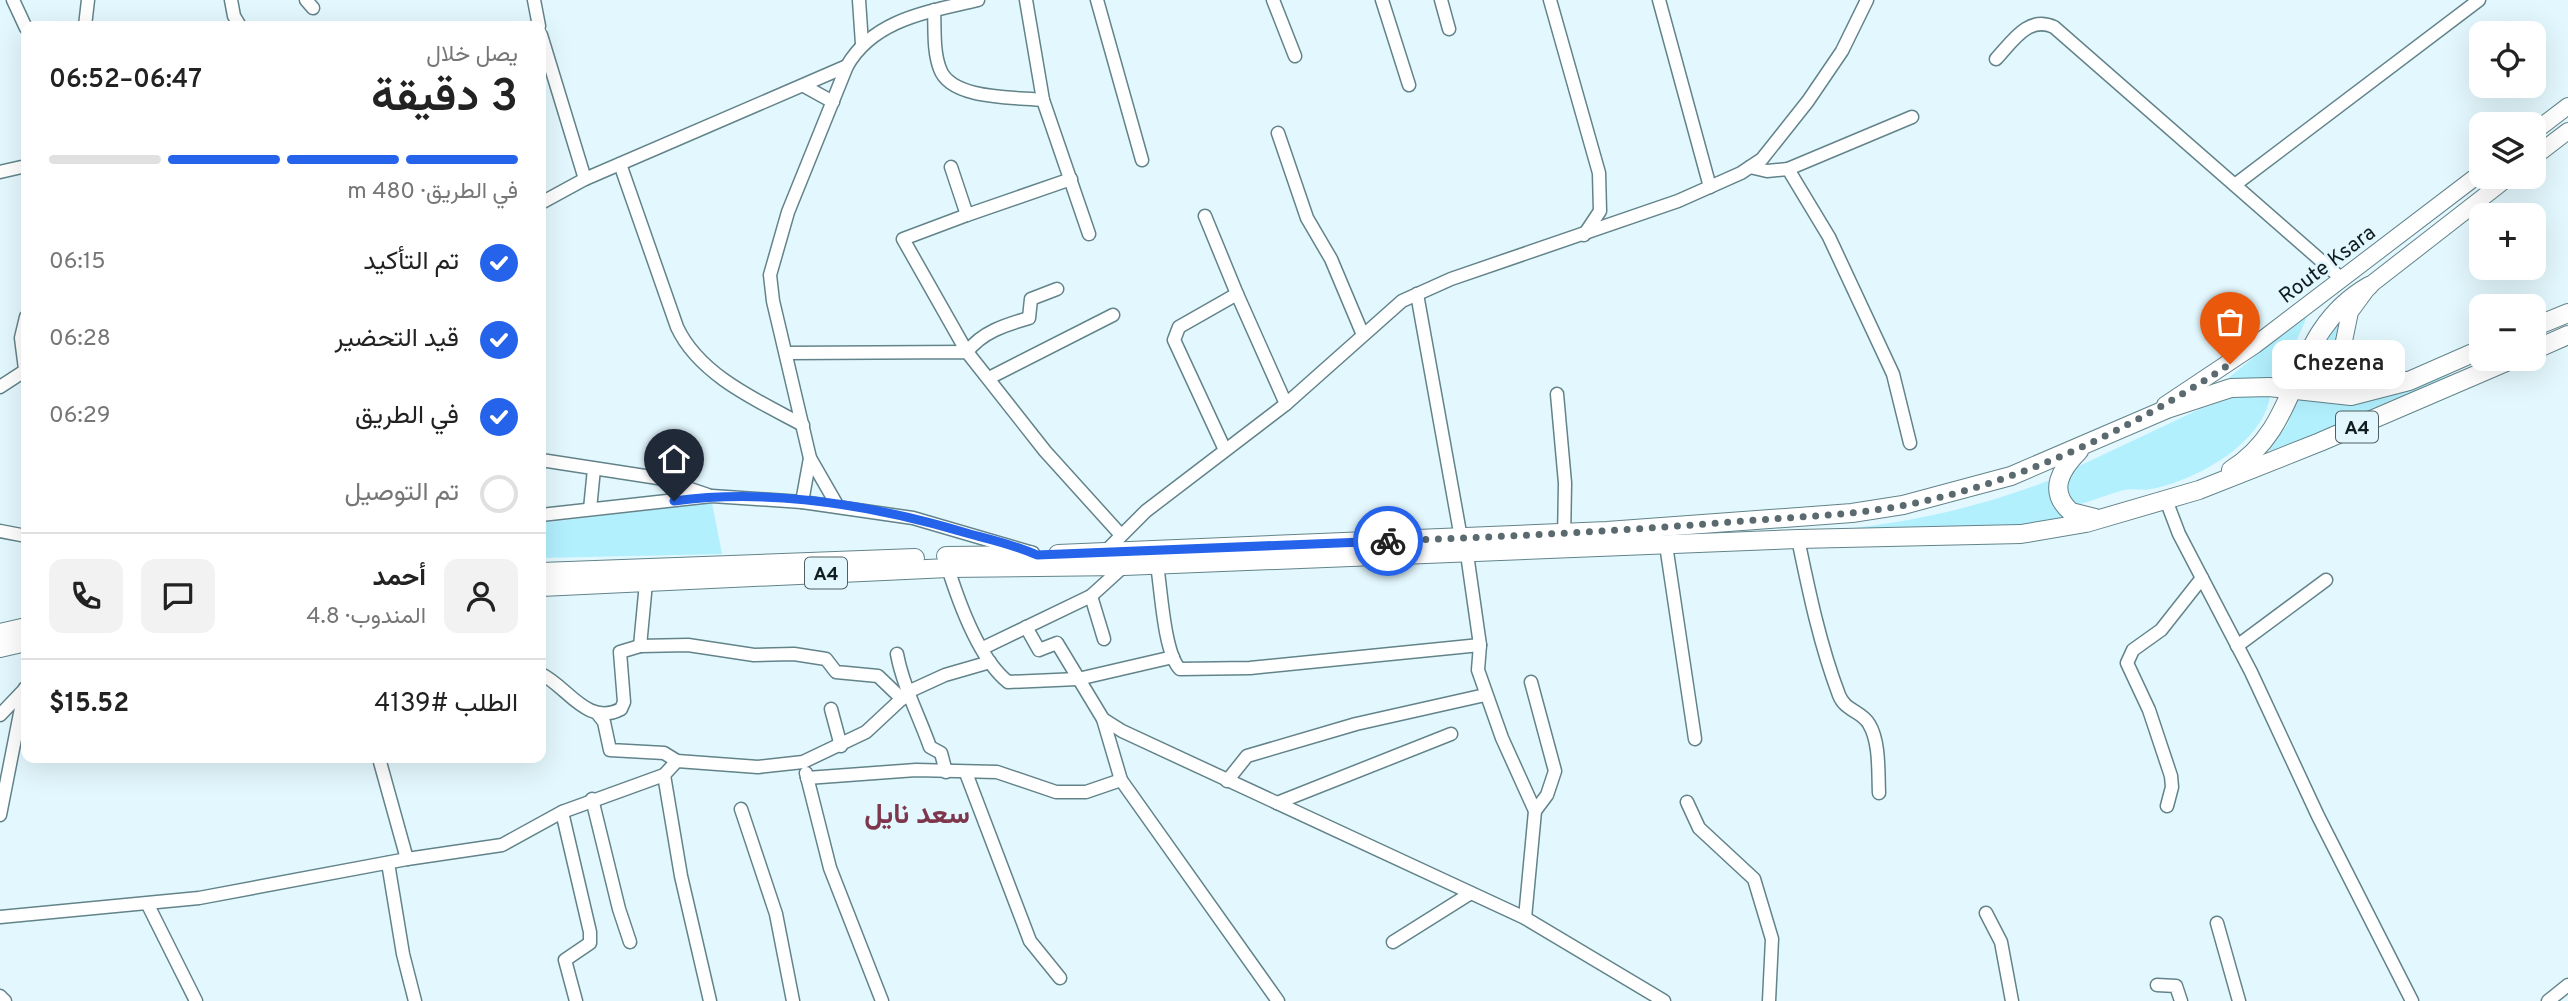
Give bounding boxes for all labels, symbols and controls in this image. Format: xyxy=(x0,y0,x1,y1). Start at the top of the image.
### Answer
map controls xyxy=(2469,21,2546,371)
button: locate xyxy=(2469,21,2546,98)
text: يصل خلال xyxy=(426,41,518,70)
text: 06:47–06:52 xyxy=(49,64,202,97)
text: 3 دقيقة xyxy=(371,69,518,128)
button: layers xyxy=(2469,112,2546,189)
text: في الطريق · 480 m xyxy=(347,178,518,207)
button: + xyxy=(2469,203,2546,280)
street label: Route Ksara xyxy=(2274,220,2382,310)
icon: check xyxy=(480,244,518,282)
text: تم التأكيد xyxy=(363,246,459,279)
text: 06:15 xyxy=(49,248,106,277)
pin xyxy=(2200,292,2260,364)
button: − xyxy=(2469,294,2546,371)
icon: bag xyxy=(2211,303,2249,341)
icon: check xyxy=(480,321,518,359)
text: قيد التحضير xyxy=(334,323,459,356)
text: 06:28 xyxy=(49,325,111,354)
callout: Chezena xyxy=(2272,340,2405,388)
text: Chezena xyxy=(2293,350,2384,379)
icon: check xyxy=(480,398,518,436)
text: في الطريق xyxy=(355,400,459,433)
text: 06:29 xyxy=(49,402,110,431)
road number: A4 xyxy=(2336,412,2378,442)
pin xyxy=(644,429,704,501)
icon: home xyxy=(655,440,693,478)
text: تم التوصيل xyxy=(345,477,459,510)
courier xyxy=(1353,506,1423,576)
icon: bike xyxy=(1369,522,1407,560)
road number: A4 xyxy=(805,558,847,588)
button: phone xyxy=(49,559,123,633)
button: chat xyxy=(141,559,215,633)
button: person xyxy=(444,559,518,633)
text: أحمد xyxy=(373,562,426,595)
text: المندوب · 4.8 xyxy=(306,603,426,632)
text: $15.52 xyxy=(49,688,129,721)
text: الطلب #4139 xyxy=(374,688,518,721)
district label: سعد نايل xyxy=(864,798,970,834)

